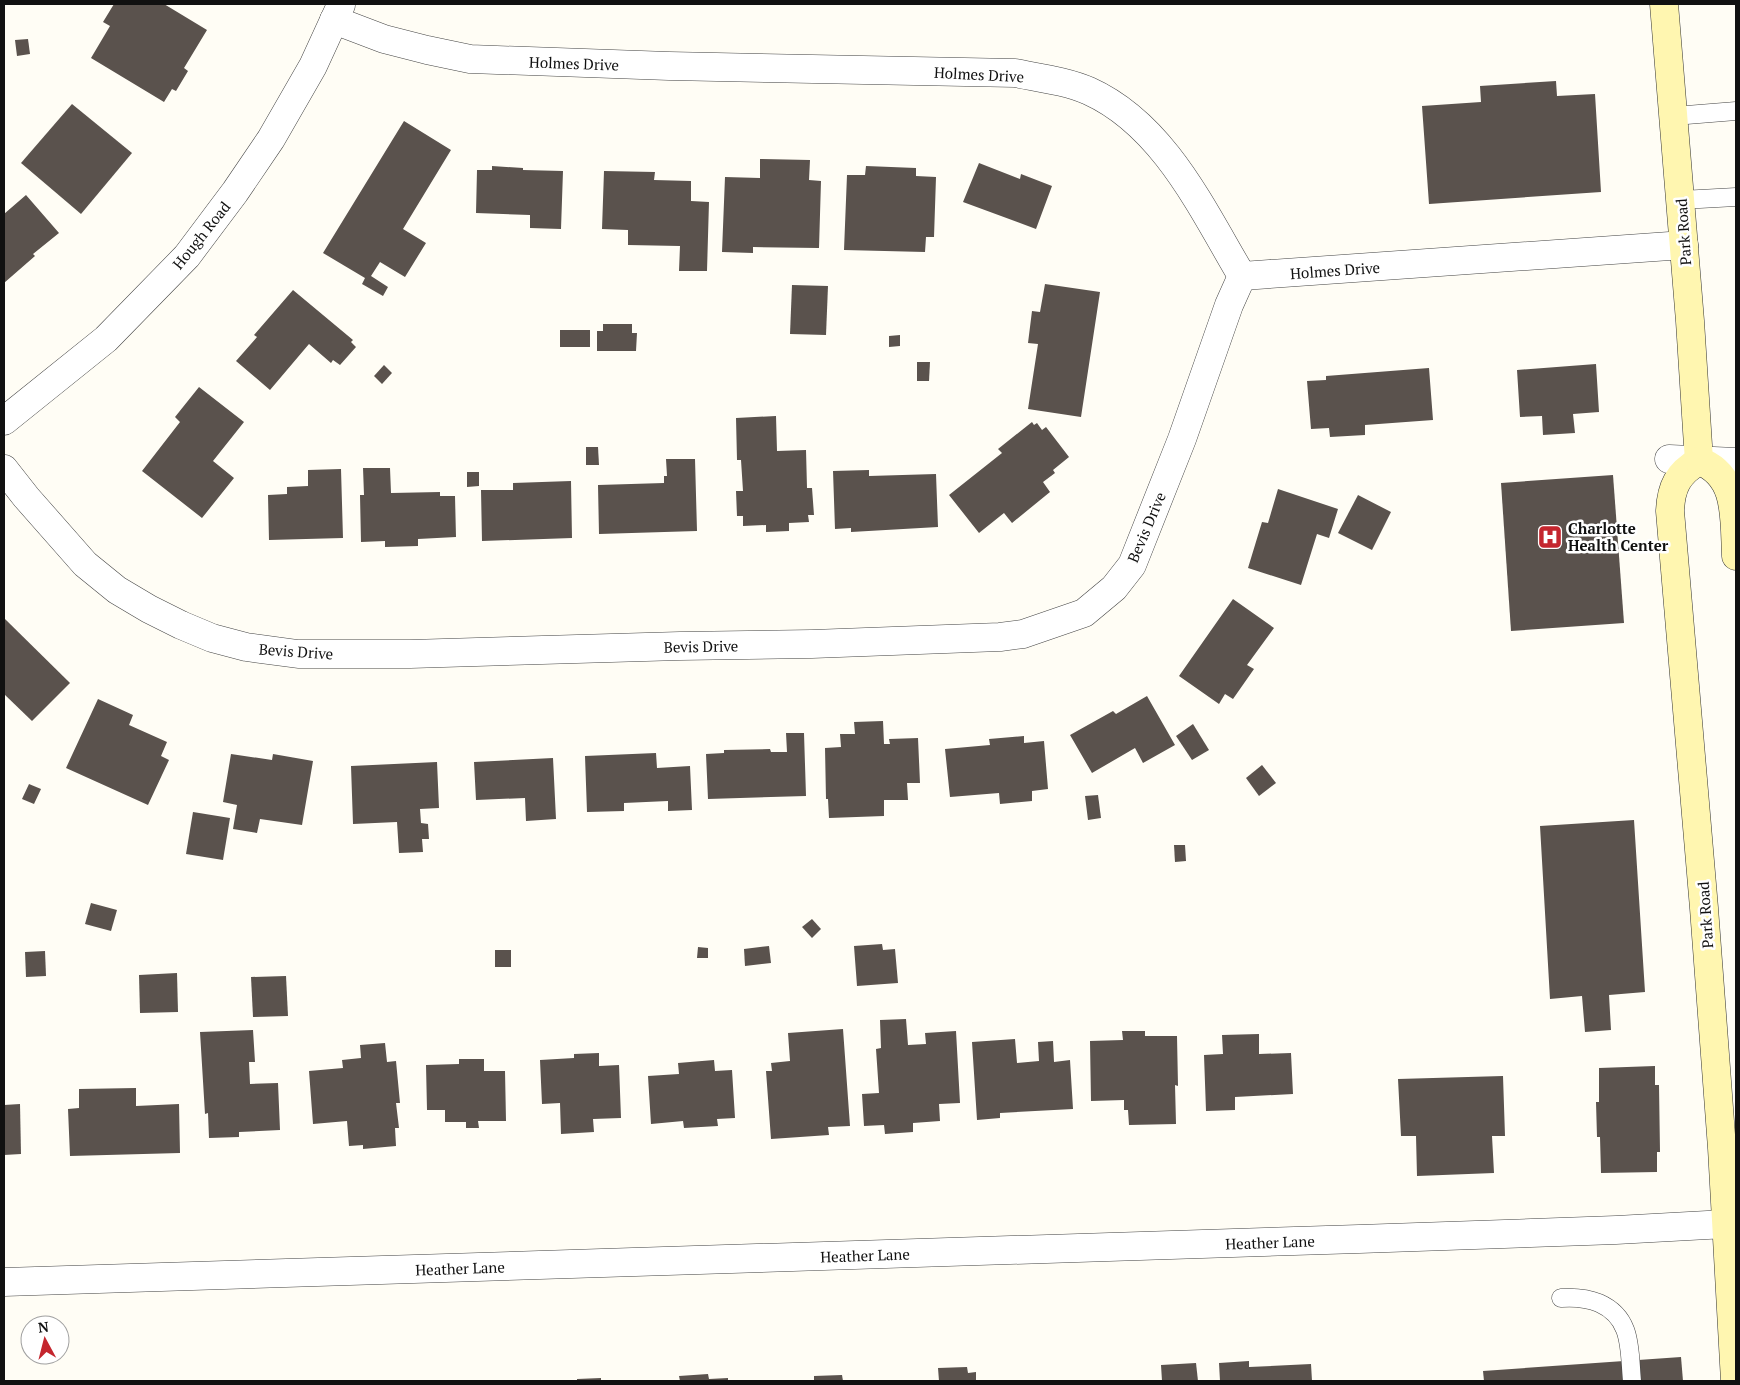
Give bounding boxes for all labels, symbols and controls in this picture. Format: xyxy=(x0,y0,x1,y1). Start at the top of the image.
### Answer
street label: Holmes Drive xyxy=(529,51,619,75)
street label: Holmes Drive xyxy=(933,62,1025,86)
street label: Hough Road xyxy=(168,197,234,273)
street label: Park Road xyxy=(1671,198,1695,266)
street label: Holmes Drive xyxy=(1289,257,1381,283)
street label: Bevis Drive xyxy=(1122,489,1170,565)
place label: Charlotte Health Center xyxy=(1568,518,1669,555)
hospital icon: Charlotte Health Center xyxy=(1537,524,1563,550)
street label: Bevis Drive xyxy=(664,635,738,657)
street label: Bevis Drive xyxy=(258,638,334,664)
street label: Park Road xyxy=(1693,881,1717,949)
street label: Heather Lane xyxy=(1225,1230,1315,1254)
street label: Heather Lane xyxy=(820,1243,910,1267)
street label: Heather Lane xyxy=(415,1256,505,1280)
north arrow xyxy=(20,1315,70,1365)
text: N xyxy=(37,1316,50,1337)

